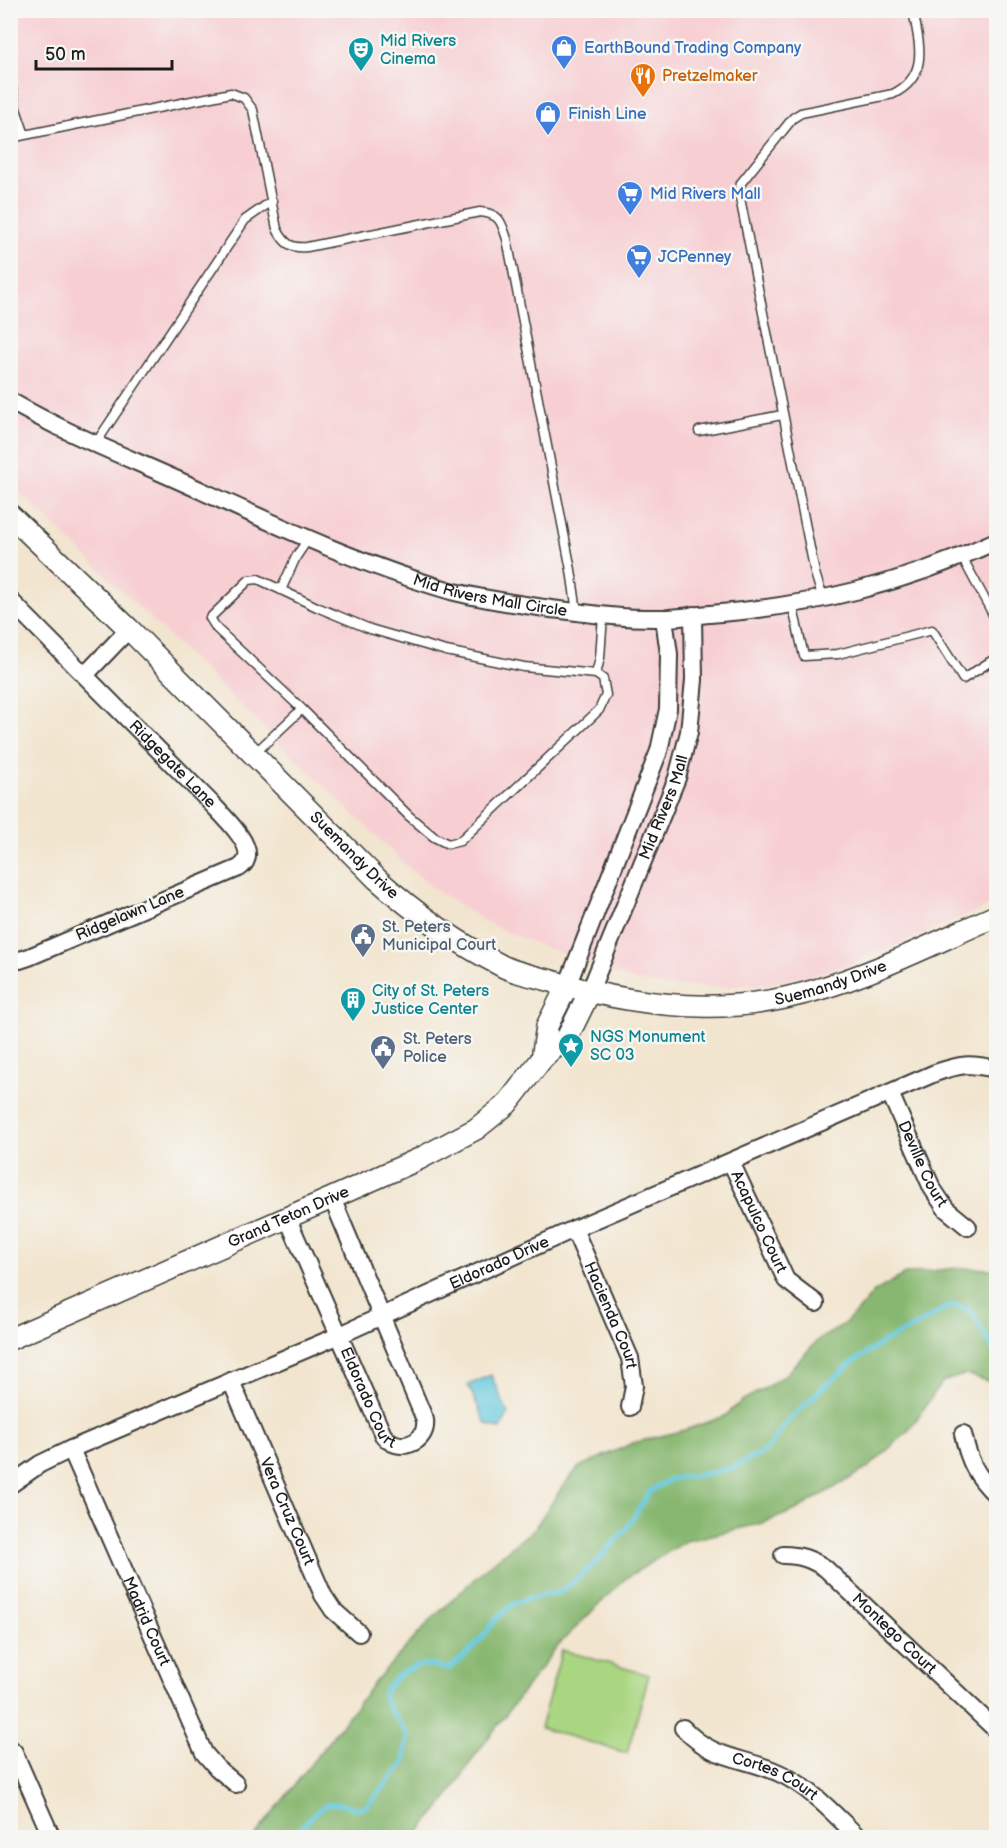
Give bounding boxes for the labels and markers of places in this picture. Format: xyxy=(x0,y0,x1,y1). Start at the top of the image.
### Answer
place label: Mid Rivers Cinema xyxy=(380,32,456,69)
shop icon: EarthBound Trading Company xyxy=(549,33,579,71)
theatre icon: Mid Rivers Cinema xyxy=(346,35,376,73)
place label: EarthBound Trading Company xyxy=(584,39,802,58)
restaurant icon: Pretzelmaker xyxy=(628,61,658,99)
place label: Pretzelmaker xyxy=(662,67,758,86)
shop icon: Finish Line xyxy=(533,99,563,137)
place label: Finish Line xyxy=(568,105,647,124)
supermarket icon: Mid Rivers Mall xyxy=(615,179,645,217)
place label: Mid Rivers Mall xyxy=(650,185,761,204)
supermarket icon: JCPenney xyxy=(624,242,654,280)
place label: JCPenney xyxy=(658,248,732,267)
place label: St. Peters Municipal Court xyxy=(382,918,496,955)
public building icon: St. Peters Municipal Court xyxy=(348,921,378,959)
place label: City of St. Peters Justice Center xyxy=(372,982,489,1019)
building icon: City of St. Peters Justice Center xyxy=(338,985,368,1023)
place label: NGS Monument SC 03 xyxy=(590,1028,706,1065)
place label: St. Peters Police xyxy=(403,1030,472,1067)
place icon: NGS Monument SC 03 xyxy=(556,1031,586,1069)
public building icon: St. Peters Police xyxy=(368,1033,398,1071)

